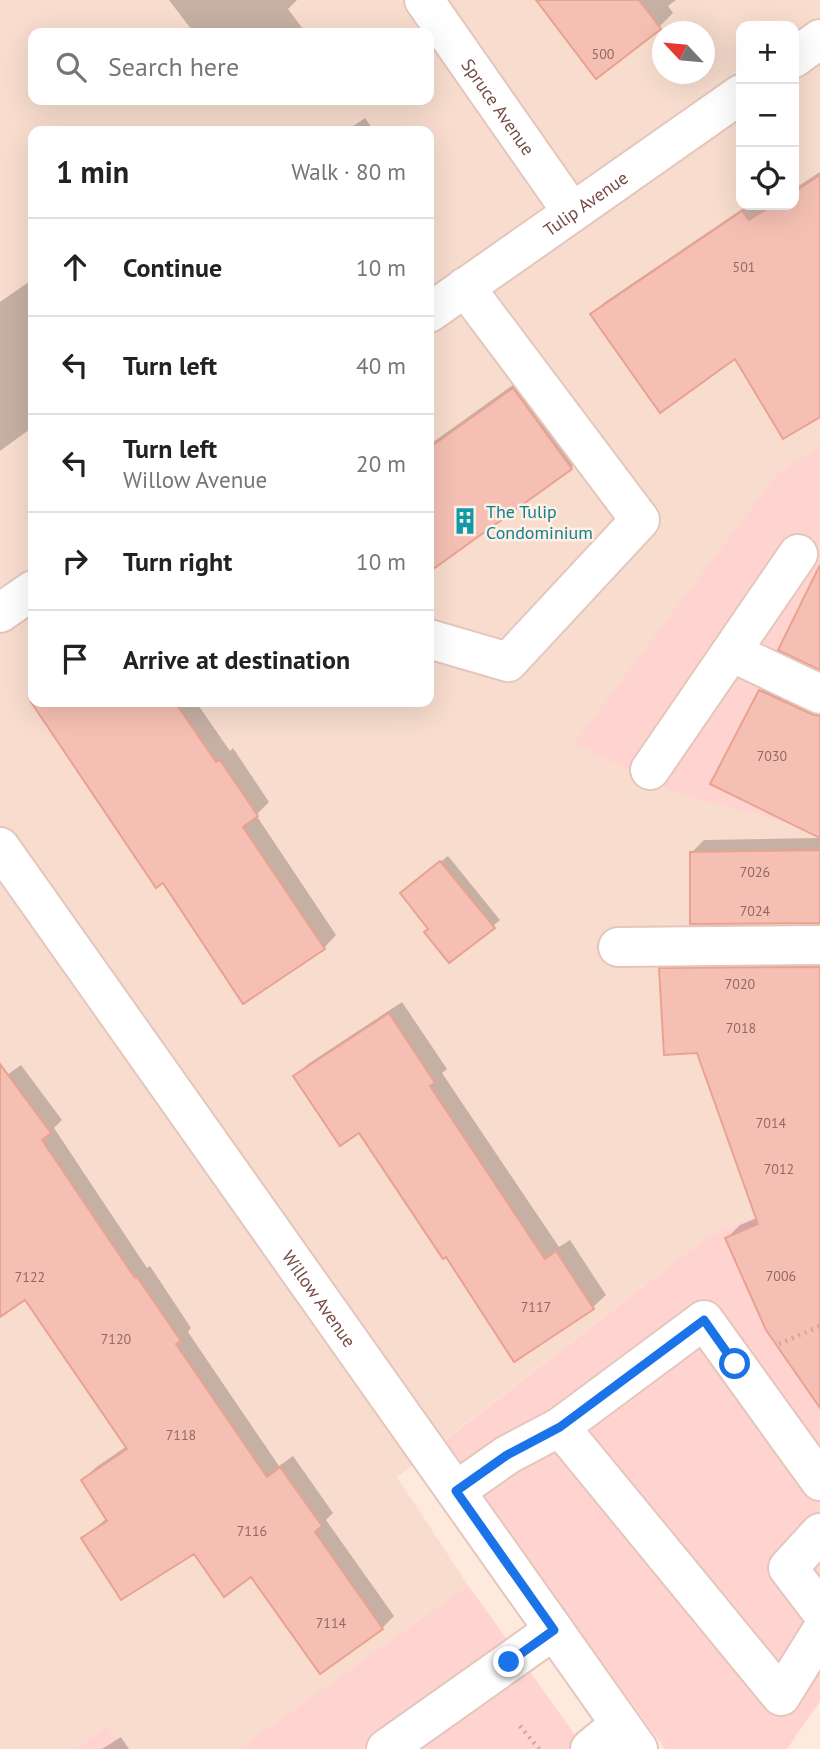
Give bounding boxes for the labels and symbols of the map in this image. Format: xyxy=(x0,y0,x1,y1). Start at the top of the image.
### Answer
north arrow xyxy=(652,21,715,84)
house number: 500 xyxy=(592,45,615,63)
street label: Spruce Avenue xyxy=(457,54,540,159)
street label: Tulip Avenue xyxy=(539,166,632,241)
house number: 501 xyxy=(733,258,755,276)
place label: The Tulip Condominium xyxy=(486,500,593,544)
building icon: The Tulip Condominium xyxy=(450,506,480,536)
house number: 7030 xyxy=(757,747,788,765)
house number: 7026 xyxy=(740,863,770,881)
house number: 7024 xyxy=(740,902,771,920)
house number: 7020 xyxy=(725,975,756,993)
house number: 7018 xyxy=(726,1019,756,1037)
house number: 7014 xyxy=(756,1114,787,1132)
house number: 7012 xyxy=(764,1160,794,1178)
street label: Willow Avenue xyxy=(277,1246,361,1351)
house number: 7006 xyxy=(766,1267,796,1285)
house number: 7122 xyxy=(15,1268,45,1286)
house number: 7117 xyxy=(521,1298,551,1316)
house number: 7120 xyxy=(101,1330,132,1348)
route start xyxy=(719,1348,750,1379)
house number: 7118 xyxy=(166,1426,196,1444)
house number: 7116 xyxy=(237,1522,267,1540)
house number: 7114 xyxy=(316,1614,347,1632)
route end xyxy=(493,1646,524,1677)

